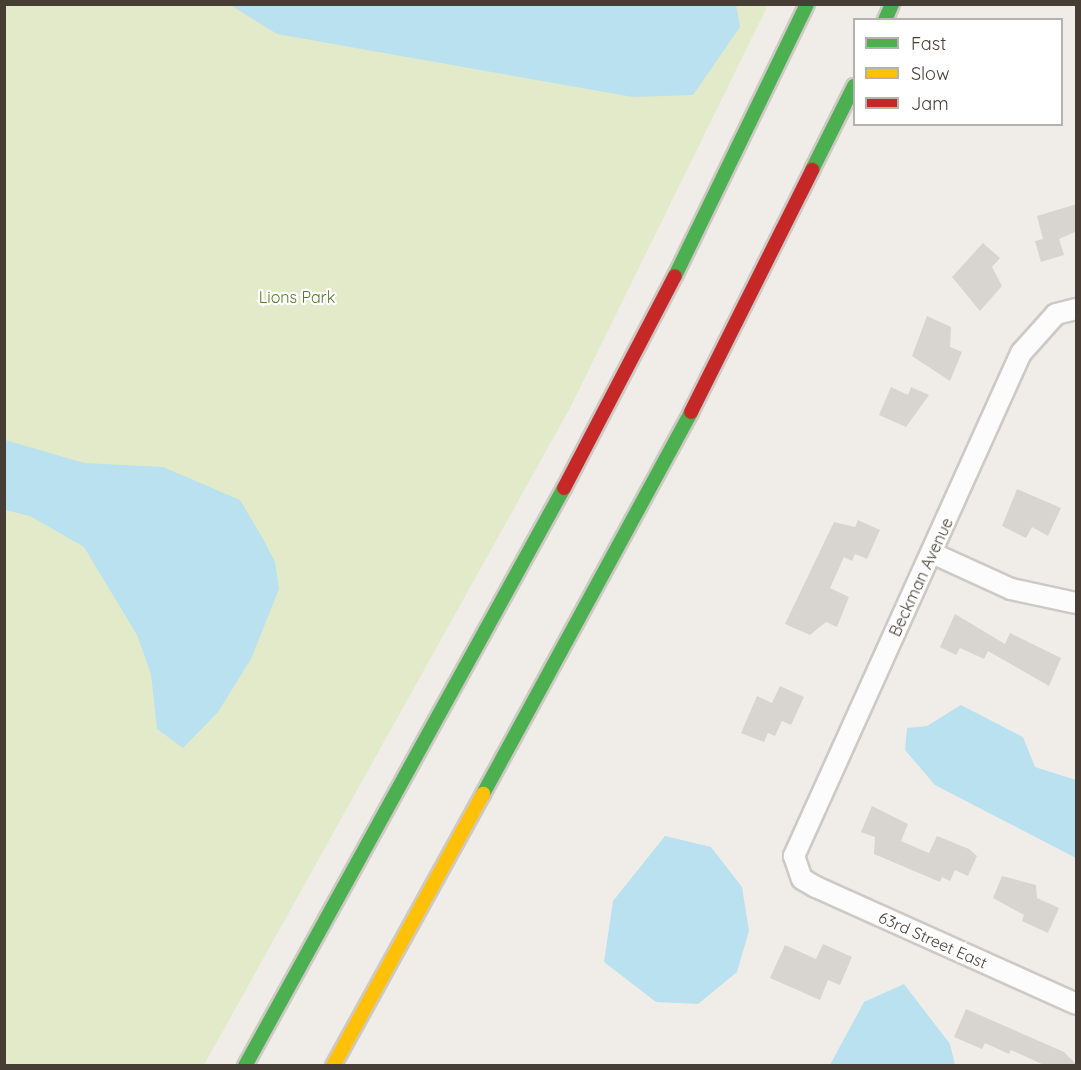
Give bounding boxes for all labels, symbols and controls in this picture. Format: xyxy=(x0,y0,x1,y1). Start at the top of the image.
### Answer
legend xyxy=(853,18,1063,126)
text: Fast xyxy=(911,32,946,55)
text: Slow xyxy=(911,62,949,85)
text: Jam xyxy=(911,92,949,115)
park label: Lions Park xyxy=(259,287,335,307)
street label: Beckman Avenue xyxy=(885,515,957,639)
street label: 63rd Street East xyxy=(876,908,990,972)

